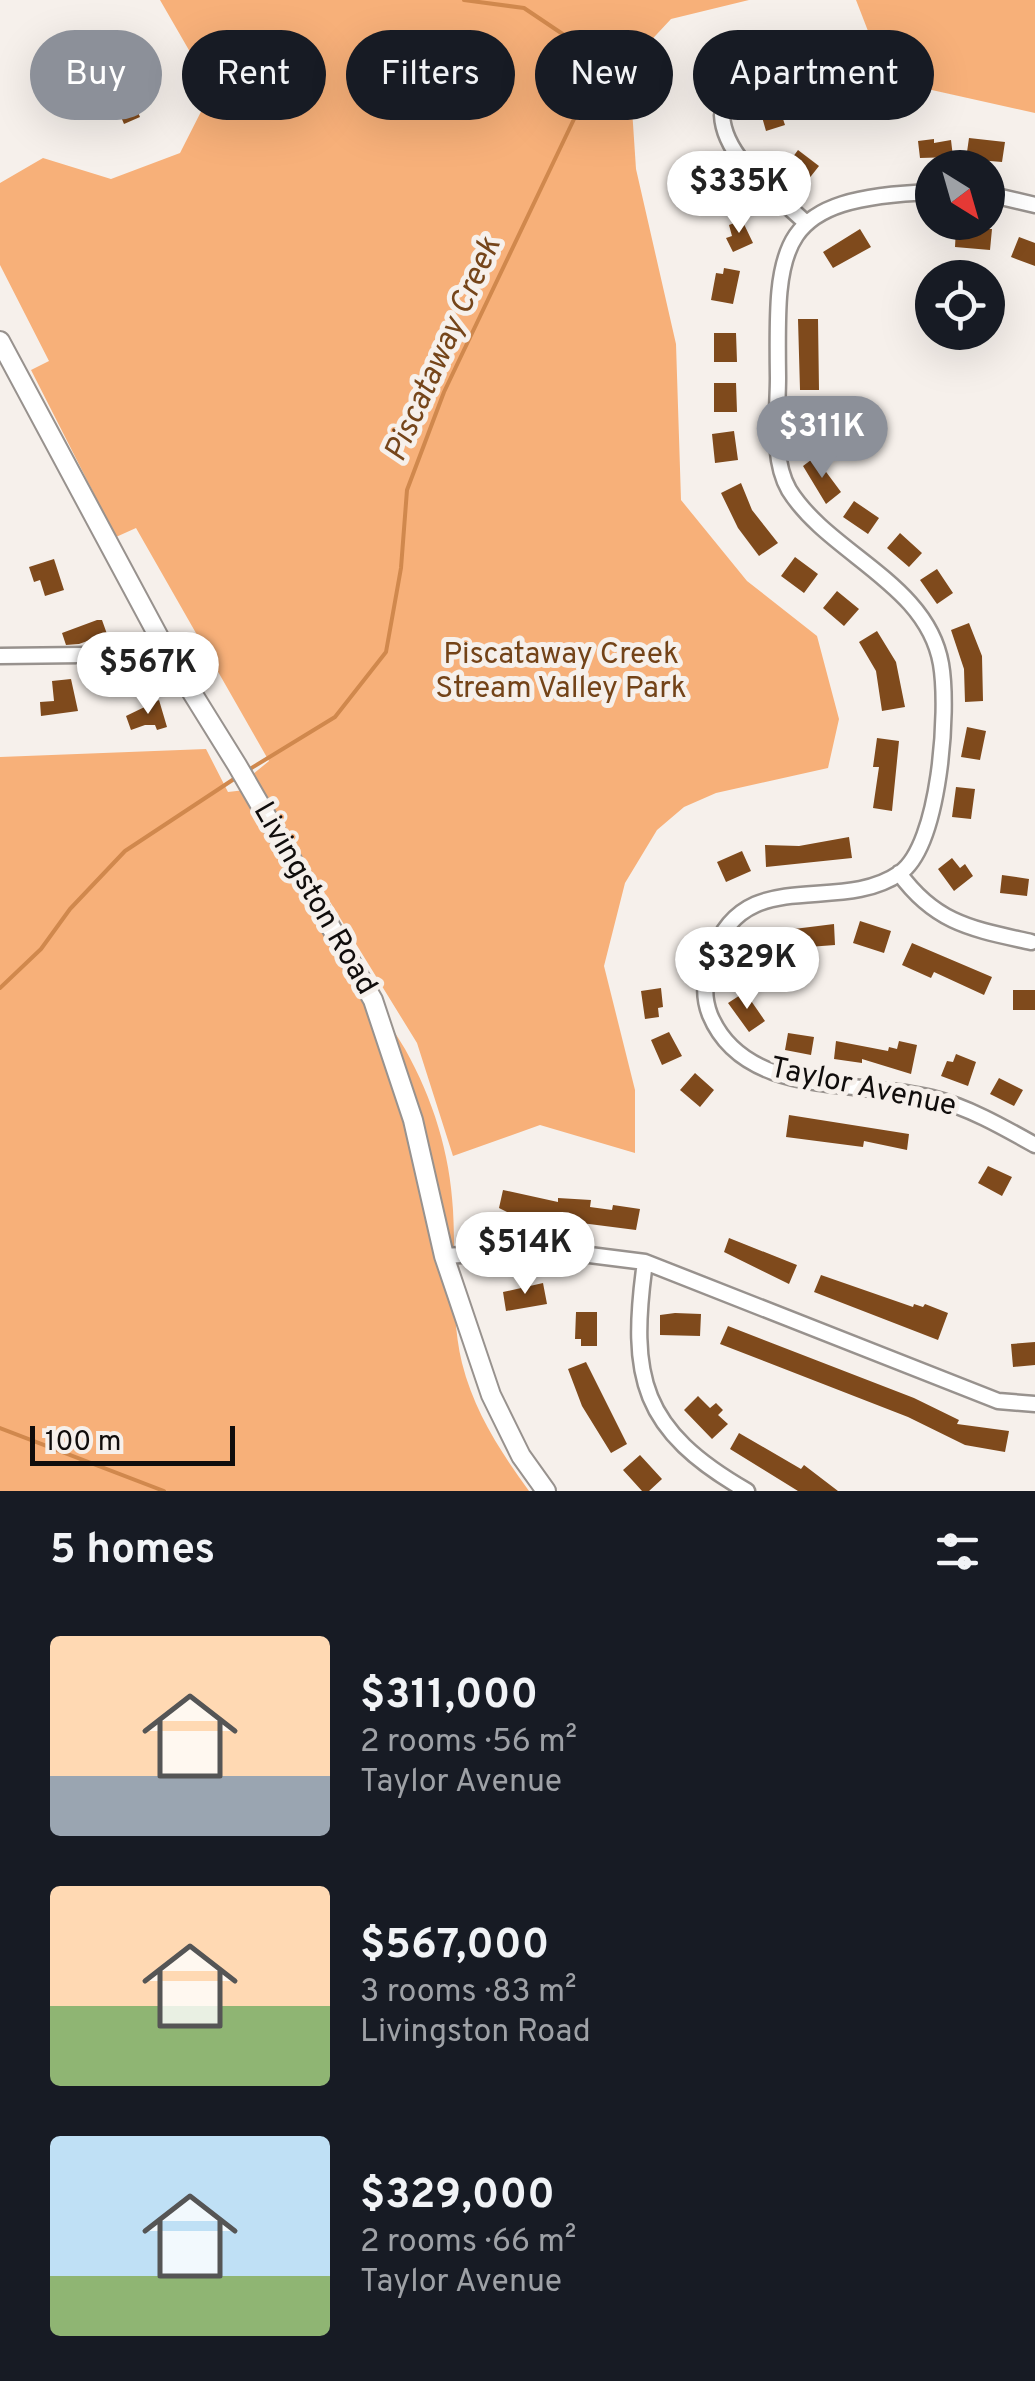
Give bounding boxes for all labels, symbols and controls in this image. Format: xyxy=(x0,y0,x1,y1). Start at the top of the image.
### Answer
chip: Buy xyxy=(30,30,162,120)
chip: Rent xyxy=(182,30,326,120)
chip: Filters xyxy=(346,30,515,120)
chip: New xyxy=(535,30,673,120)
chip: Apartment xyxy=(693,30,934,120)
north arrow xyxy=(915,150,1005,240)
map controls xyxy=(915,150,1005,350)
pin: $335K xyxy=(669,151,809,236)
text: $335K xyxy=(689,163,789,203)
water label: Piscataway Creek xyxy=(377,231,512,468)
button: locate xyxy=(915,260,1005,350)
pin: $311K xyxy=(752,396,892,481)
text: $311K xyxy=(779,408,865,448)
pin: $567K xyxy=(78,632,218,717)
park label: Piscataway Creek Stream Valley Park xyxy=(435,637,687,708)
text: $567K xyxy=(99,644,197,684)
street label: Livingston Road xyxy=(244,796,384,1002)
pin: $329K xyxy=(677,927,817,1012)
text: $329K xyxy=(697,939,797,979)
street label: Taylor Avenue xyxy=(767,1050,959,1126)
pin: $514K xyxy=(455,1212,595,1297)
text: $514K xyxy=(478,1224,572,1264)
scale bar xyxy=(30,1421,235,1466)
text: 100 m xyxy=(45,1425,121,1461)
icon: filters xyxy=(930,1524,985,1579)
text: 5 homes xyxy=(50,1525,215,1578)
text: $311,000 xyxy=(360,1670,538,1723)
icon: home xyxy=(130,1676,250,1796)
text: 2 rooms · 56 m² xyxy=(360,1723,577,1763)
text: Taylor Avenue xyxy=(360,1763,562,1803)
text: $567,000 xyxy=(360,1920,549,1973)
icon: home xyxy=(130,1926,250,2046)
text: 3 rooms · 83 m² xyxy=(360,1973,577,2013)
text: Livingston Road xyxy=(360,2013,591,2053)
text: $329,000 xyxy=(360,2170,555,2223)
icon: home xyxy=(130,2176,250,2296)
text: 2 rooms · 66 m² xyxy=(360,2223,576,2263)
text: Taylor Avenue xyxy=(360,2263,562,2303)

